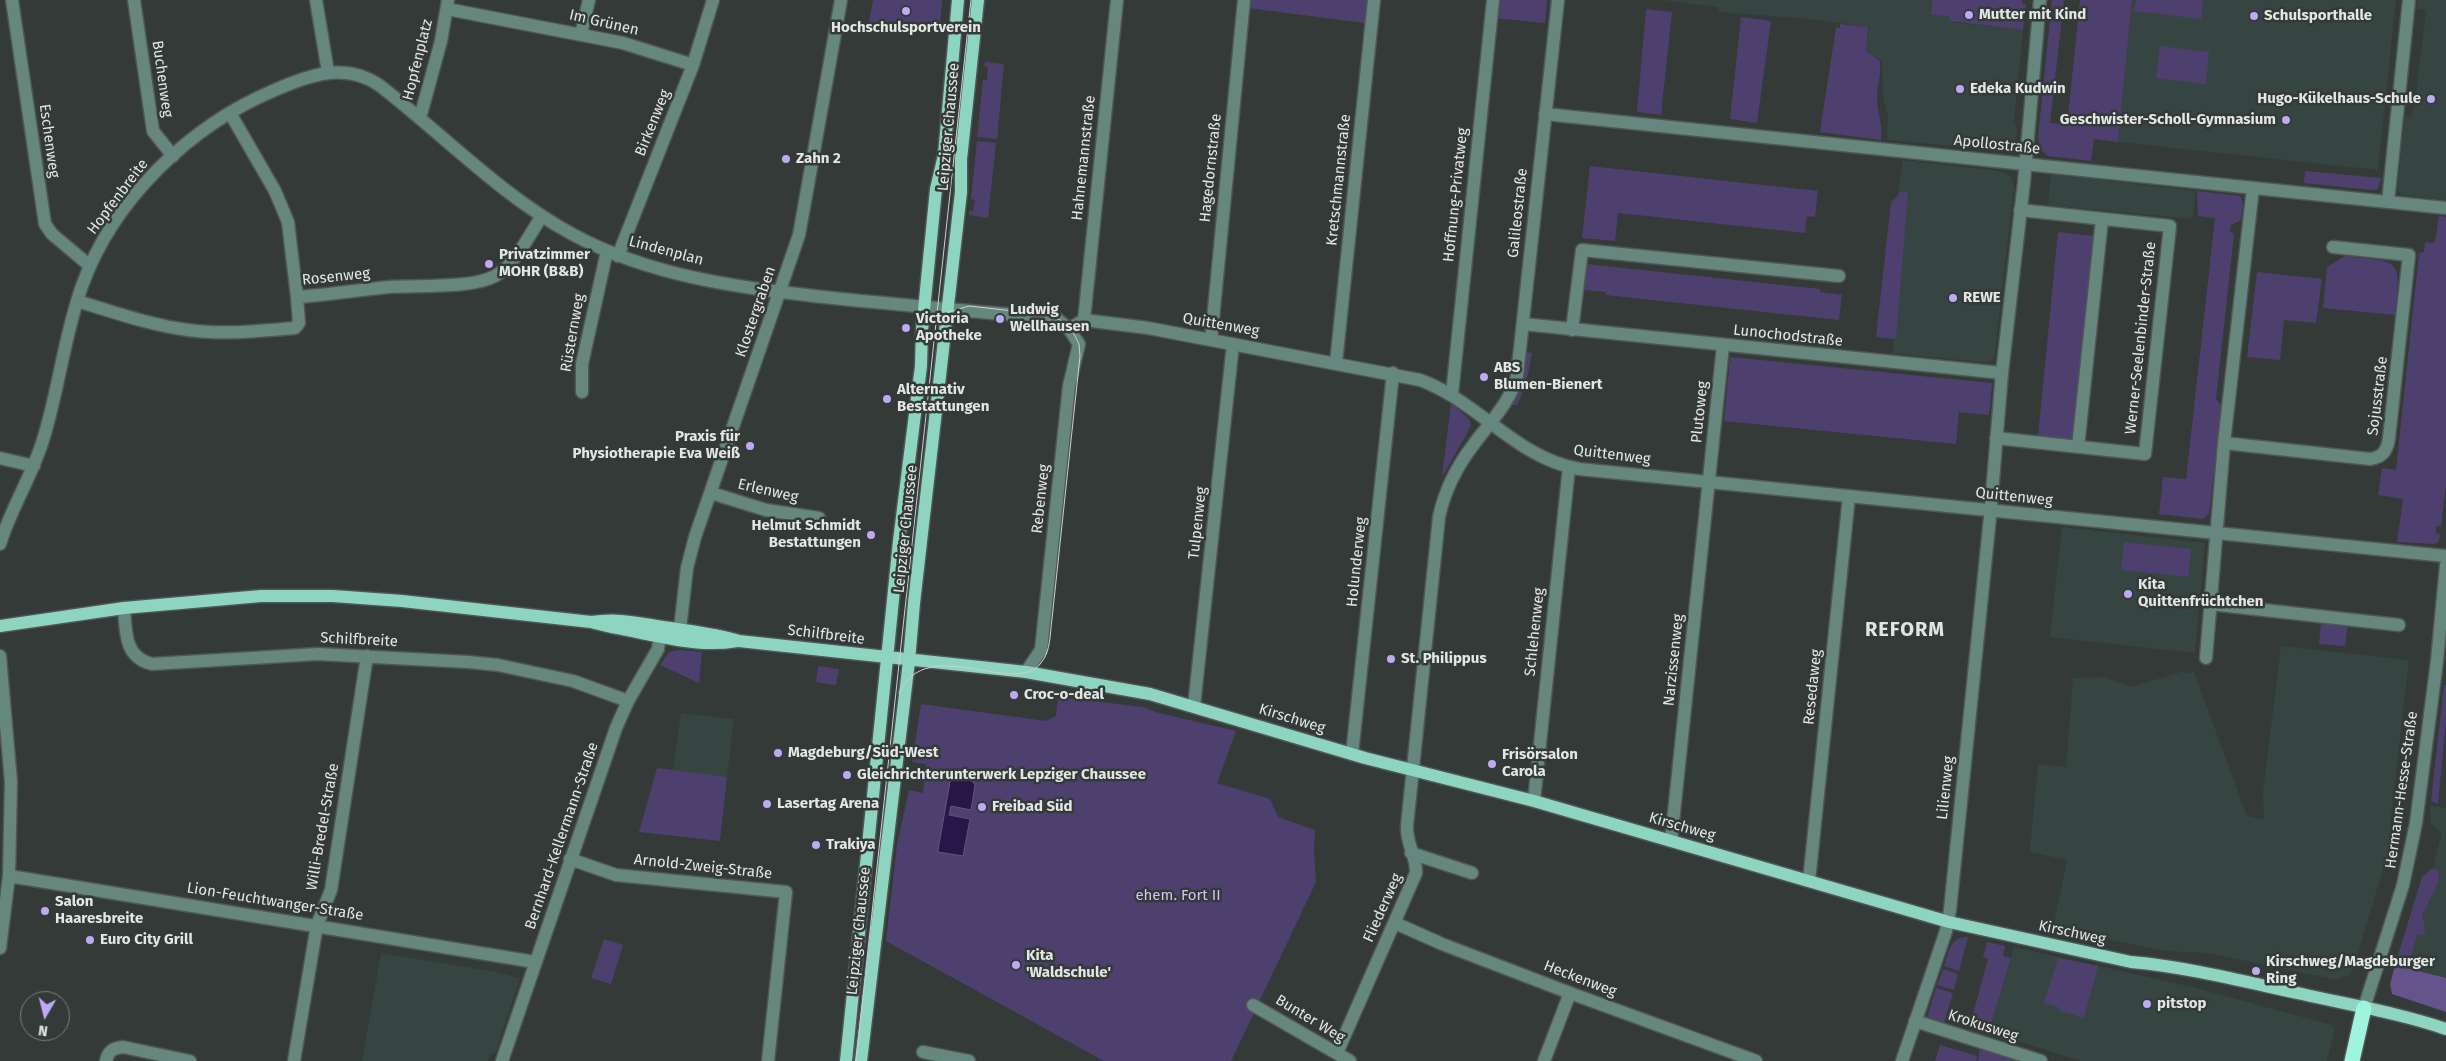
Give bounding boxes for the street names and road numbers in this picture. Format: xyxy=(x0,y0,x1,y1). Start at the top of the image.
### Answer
street label: Im Grünen xyxy=(567,6,641,40)
street label: Hopfenplatz xyxy=(399,18,437,102)
street label: Buchenweg xyxy=(148,39,176,119)
street label: Leipziger Chaussee xyxy=(934,62,964,192)
street label: Birkenweg xyxy=(631,87,675,159)
street label: Hahnemannstraße xyxy=(1068,95,1100,221)
street label: Eschenweg xyxy=(35,103,63,179)
street label: Hagedornstraße xyxy=(1196,113,1226,223)
street label: Kretschmannstraße xyxy=(1323,113,1355,247)
street label: Hoffnung-Privatweg xyxy=(1440,127,1472,263)
street label: Apollostraße xyxy=(1953,132,2041,158)
street label: Hopfenbreite xyxy=(84,156,152,238)
street label: Galileostraße xyxy=(1504,167,1532,259)
street label: Lindenplan xyxy=(627,232,705,270)
street label: Werner-Seelenbinder-Straße xyxy=(2122,241,2160,435)
street label: Rosenweg xyxy=(301,264,371,290)
street label: Klostergraben xyxy=(732,264,780,360)
street label: Rüsternweg xyxy=(557,292,589,374)
street label: Quittenweg xyxy=(1181,309,1261,341)
street label: Lunochodstraße xyxy=(1732,321,1844,351)
street label: Sojusstraße xyxy=(2364,355,2392,437)
street label: Plutoweg xyxy=(1688,380,1712,444)
street label: Quittenweg xyxy=(1572,441,1652,469)
street label: Rebenweg xyxy=(1028,463,1054,535)
street label: Leipziger Chaussee xyxy=(890,464,922,594)
street label: Erlenweg xyxy=(736,475,800,507)
street label: Quittenweg xyxy=(1974,484,2054,510)
street label: Tulpenweg xyxy=(1185,486,1211,560)
street label: Holunderweg xyxy=(1343,516,1371,608)
street label: Schlehenweg xyxy=(1521,587,1549,677)
street label: Narzissenweg xyxy=(1660,613,1688,707)
street label: Schilfbreite xyxy=(786,621,866,649)
street label: Schilfbreite xyxy=(320,629,398,651)
street label: Resedaweg xyxy=(1800,648,1826,726)
street label: Kirschweg xyxy=(1257,700,1327,738)
street label: Hermann-Hesse-Straße xyxy=(2382,710,2422,870)
street label: Bernhard-Kellermann-Straße xyxy=(521,740,603,932)
street label: Lilienweg xyxy=(1934,755,1958,821)
street label: Willi-Bredel-Straße xyxy=(303,762,343,892)
street label: Kirschweg xyxy=(1647,809,1717,845)
street label: Arnold-Zweig-Straße xyxy=(633,851,773,883)
street label: Leipziger Chaussee xyxy=(843,866,875,996)
street label: Fliederweg xyxy=(1360,871,1406,945)
street label: Lion-Feuchtwanger-Straße xyxy=(185,879,365,925)
street label: Kirschweg xyxy=(2037,917,2107,949)
street label: Heckenweg xyxy=(1541,957,1619,1001)
street label: Bunter Weg xyxy=(1272,991,1348,1047)
street label: Krokusweg xyxy=(1946,1006,2020,1046)

